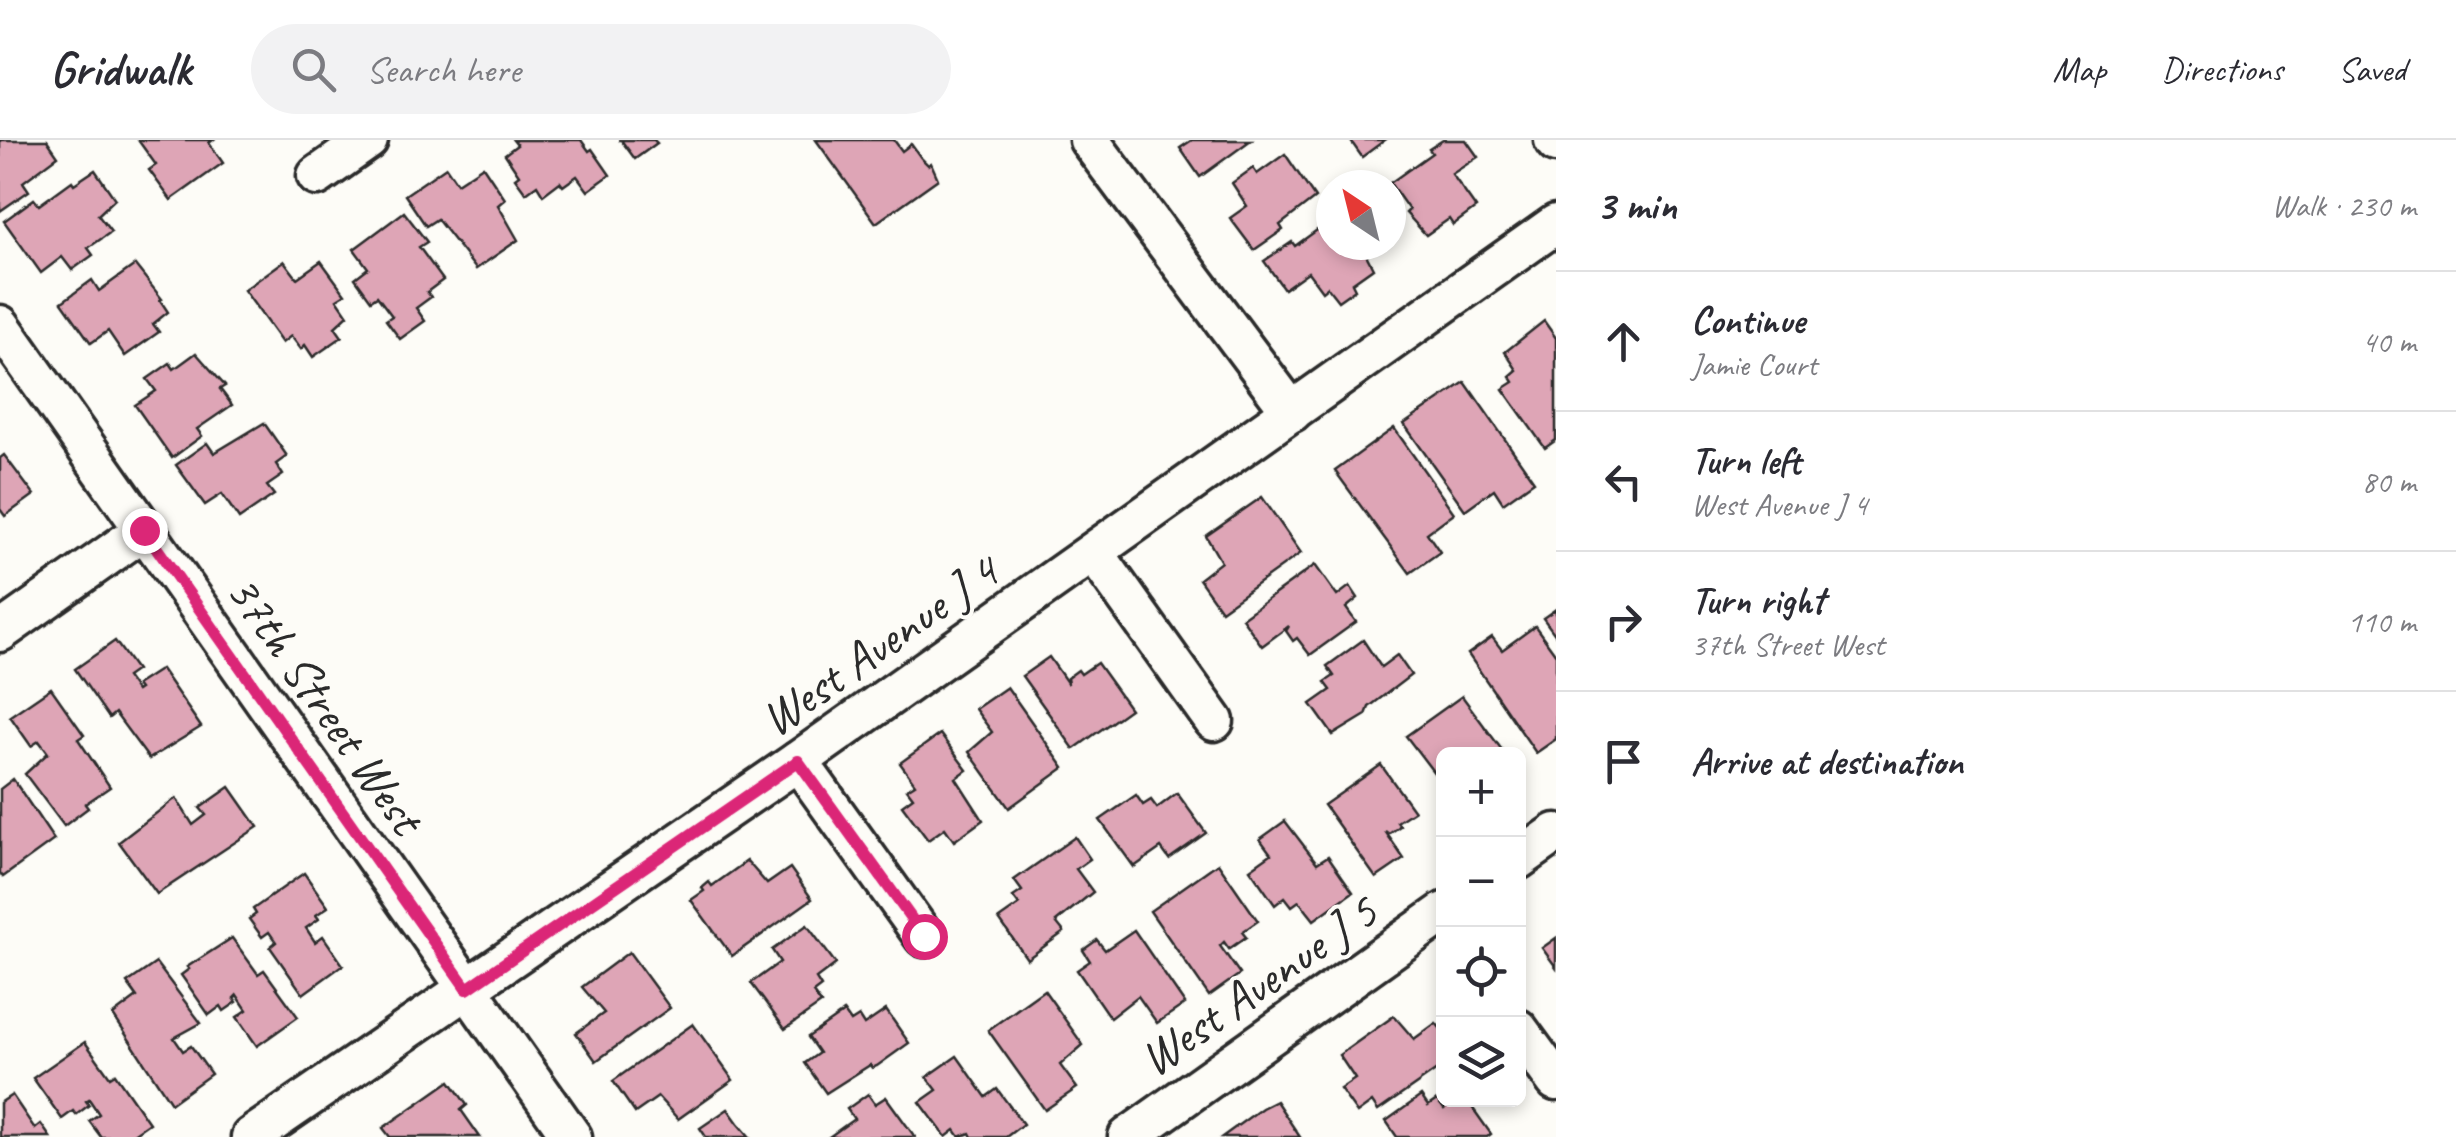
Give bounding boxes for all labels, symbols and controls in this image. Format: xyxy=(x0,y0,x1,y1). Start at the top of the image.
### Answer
search box xyxy=(251,24,951,114)
text: Gridwalk xyxy=(50,39,191,99)
icon: search xyxy=(286,42,341,97)
text: Search here xyxy=(366,46,521,93)
text: Map xyxy=(2053,47,2106,92)
text: Directions xyxy=(2161,47,2283,92)
text: Saved xyxy=(2338,47,2406,92)
north arrow xyxy=(1316,170,1406,260)
text: 3 min xyxy=(1596,179,1676,232)
text: Walk · 230 m xyxy=(2272,185,2416,226)
text: Continue xyxy=(1691,297,1805,344)
icon: ahead xyxy=(1596,314,1651,369)
text: 40 m xyxy=(2362,321,2416,362)
text: Jamie Court xyxy=(1691,344,1817,385)
text: Turn left xyxy=(1691,437,1801,484)
icon: left xyxy=(1596,454,1651,509)
text: 80 m xyxy=(2362,461,2416,502)
text: West Avenue J 4 xyxy=(1691,484,1867,525)
route end xyxy=(122,508,168,554)
street label: West Avenue J 4 xyxy=(748,538,1013,750)
street label: 37th Street West xyxy=(212,562,440,849)
text: Turn right xyxy=(1691,577,1825,624)
icon: right xyxy=(1596,594,1651,649)
text: 110 m xyxy=(2347,601,2416,642)
text: 37th Street West xyxy=(1691,624,1884,665)
icon: arrive xyxy=(1596,734,1651,789)
text: Arrive at destination xyxy=(1691,738,1963,785)
map controls xyxy=(1436,747,1526,1107)
button: + xyxy=(1436,747,1526,837)
button: − xyxy=(1436,837,1526,927)
street label: West Avenue J 5 xyxy=(1127,879,1391,1090)
route start xyxy=(902,914,948,960)
button: locate xyxy=(1436,927,1526,1017)
button: layers xyxy=(1436,1017,1526,1107)

